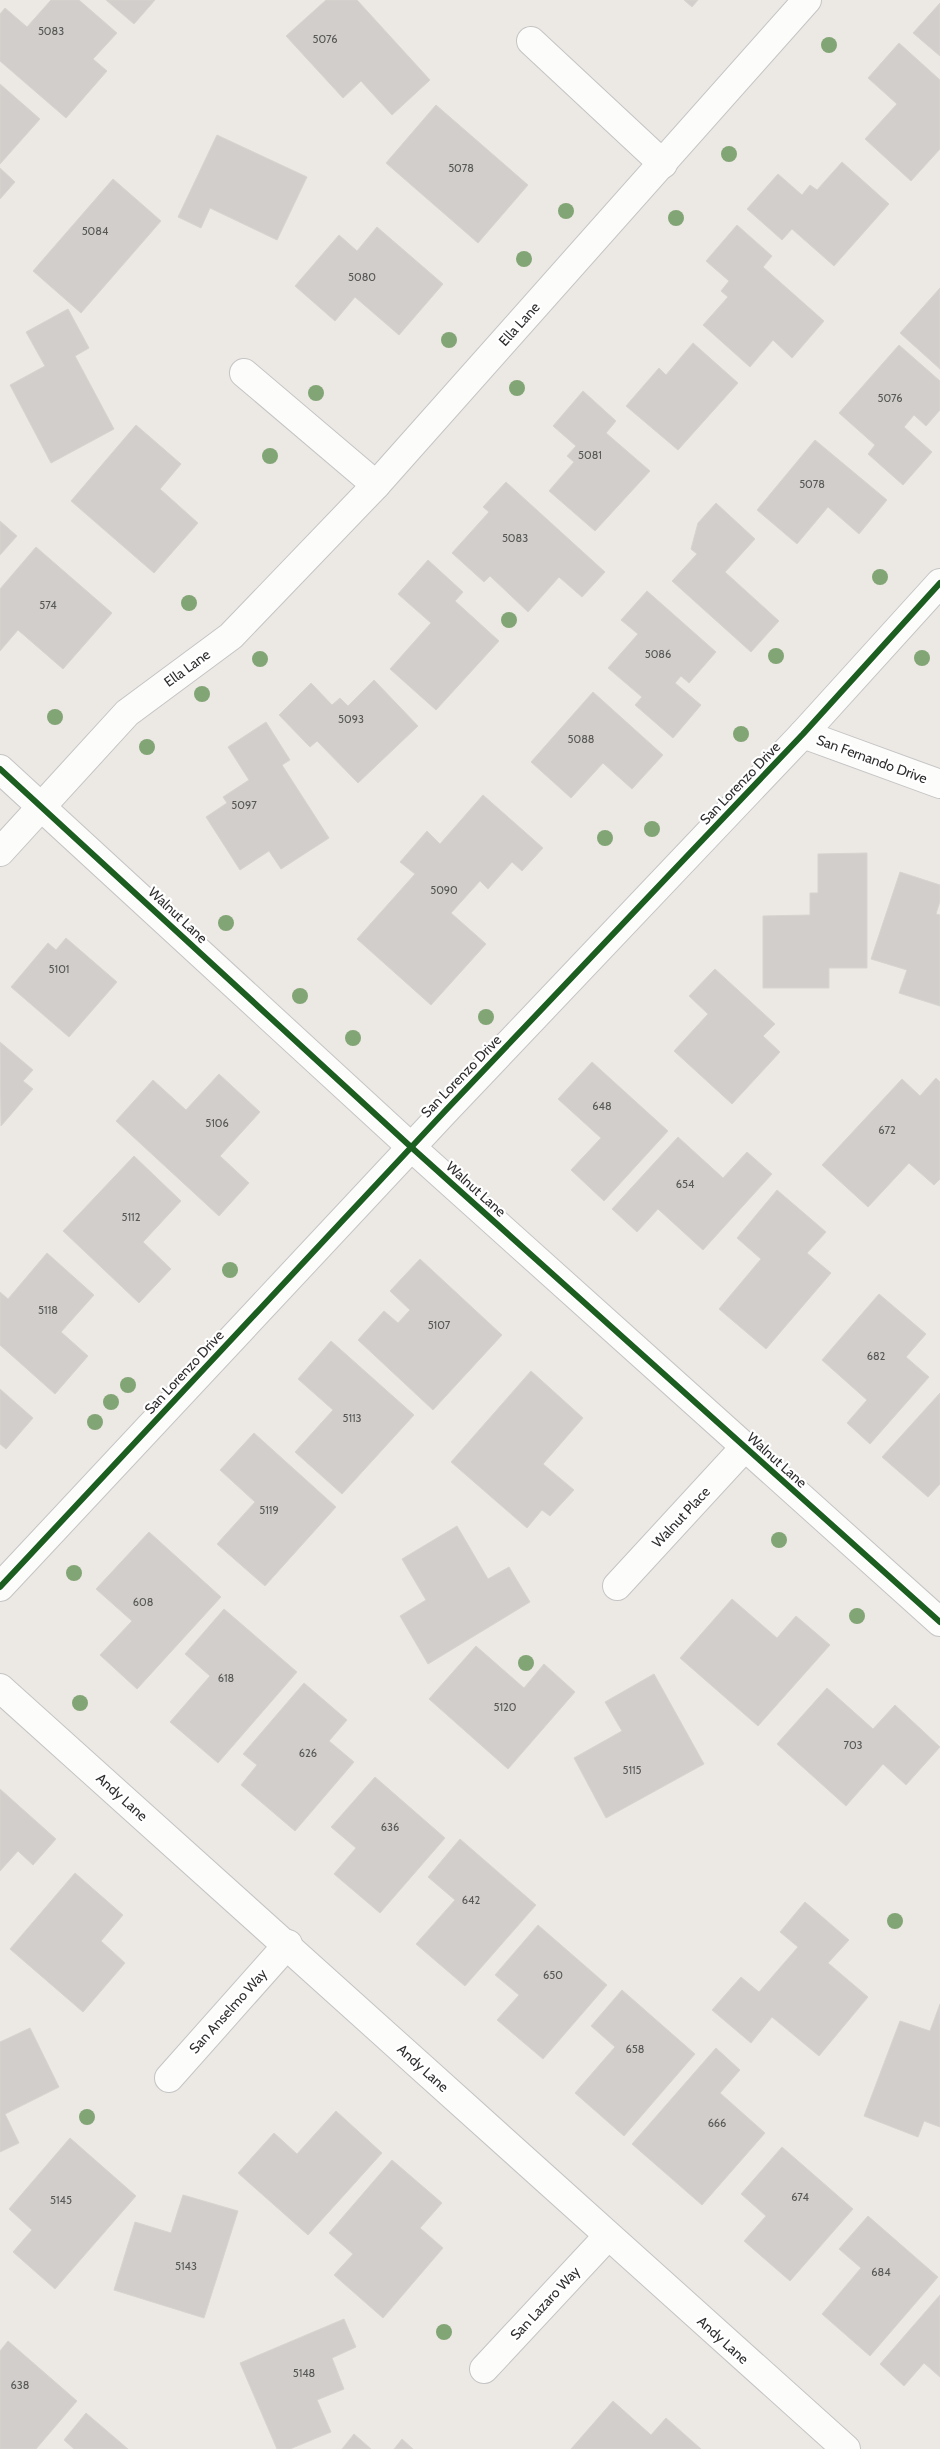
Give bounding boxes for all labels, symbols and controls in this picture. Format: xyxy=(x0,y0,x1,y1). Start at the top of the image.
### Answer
house number: 5083 xyxy=(38,24,64,38)
house number: 5076 xyxy=(312,32,338,46)
house number: 5078 xyxy=(448,161,474,175)
house number: 5084 xyxy=(82,224,109,238)
house number: 5080 xyxy=(348,270,376,284)
street label: Ella Lane xyxy=(495,298,543,350)
house number: 5076 xyxy=(877,391,903,405)
house number: 5081 xyxy=(578,448,602,462)
house number: 5078 xyxy=(799,477,825,491)
house number: 5083 xyxy=(502,531,528,545)
house number: 574 xyxy=(39,598,57,612)
street label: Ella Lane xyxy=(160,645,214,691)
house number: 5086 xyxy=(645,647,671,661)
house number: 5093 xyxy=(338,712,364,726)
street label: San Fernando Drive xyxy=(814,731,930,787)
house number: 5088 xyxy=(568,732,594,746)
street label: San Lorenzo Drive xyxy=(696,738,784,828)
house number: 5097 xyxy=(231,798,257,812)
street label: Walnut Lane xyxy=(145,883,211,947)
house number: 5090 xyxy=(430,883,458,897)
house number: 5101 xyxy=(49,962,69,976)
street label: San Lorenzo Drive xyxy=(417,1031,505,1121)
house number: 648 xyxy=(592,1099,612,1113)
house number: 5106 xyxy=(205,1116,229,1130)
house number: 672 xyxy=(878,1123,896,1137)
street label: Walnut Lane xyxy=(442,1157,510,1221)
house number: 654 xyxy=(676,1177,695,1191)
house number: 5112 xyxy=(122,1210,141,1224)
house number: 5118 xyxy=(38,1303,58,1317)
house number: 5107 xyxy=(428,1318,451,1332)
street label: San Lorenzo Drive xyxy=(140,1326,228,1418)
house number: 682 xyxy=(867,1349,886,1363)
house number: 5113 xyxy=(342,1411,362,1425)
street label: Walnut Lane xyxy=(743,1428,811,1492)
street label: Walnut Place xyxy=(648,1483,714,1551)
house number: 5119 xyxy=(259,1503,279,1517)
house number: 608 xyxy=(133,1595,153,1609)
house number: 618 xyxy=(218,1671,234,1685)
house number: 5120 xyxy=(494,1700,517,1714)
house number: 703 xyxy=(843,1738,863,1752)
house number: 626 xyxy=(299,1746,317,1760)
house number: 5115 xyxy=(622,1763,642,1777)
street label: Andy Lane xyxy=(93,1769,151,1825)
house number: 636 xyxy=(381,1820,399,1834)
house number: 642 xyxy=(462,1893,480,1907)
street label: San Anselmo Way xyxy=(185,1965,271,2057)
house number: 650 xyxy=(543,1968,563,1982)
street label: Andy Lane xyxy=(394,2040,452,2096)
house number: 658 xyxy=(626,2042,644,2056)
house number: 666 xyxy=(708,2116,726,2130)
house number: 674 xyxy=(791,2190,809,2204)
house number: 5145 xyxy=(50,2193,72,2207)
house number: 5143 xyxy=(175,2259,197,2273)
street label: San Lazaro Way xyxy=(506,2262,584,2344)
house number: 684 xyxy=(871,2265,891,2279)
street label: Andy Lane xyxy=(694,2312,752,2368)
house number: 5148 xyxy=(293,2366,315,2380)
house number: 638 xyxy=(11,2378,29,2392)

